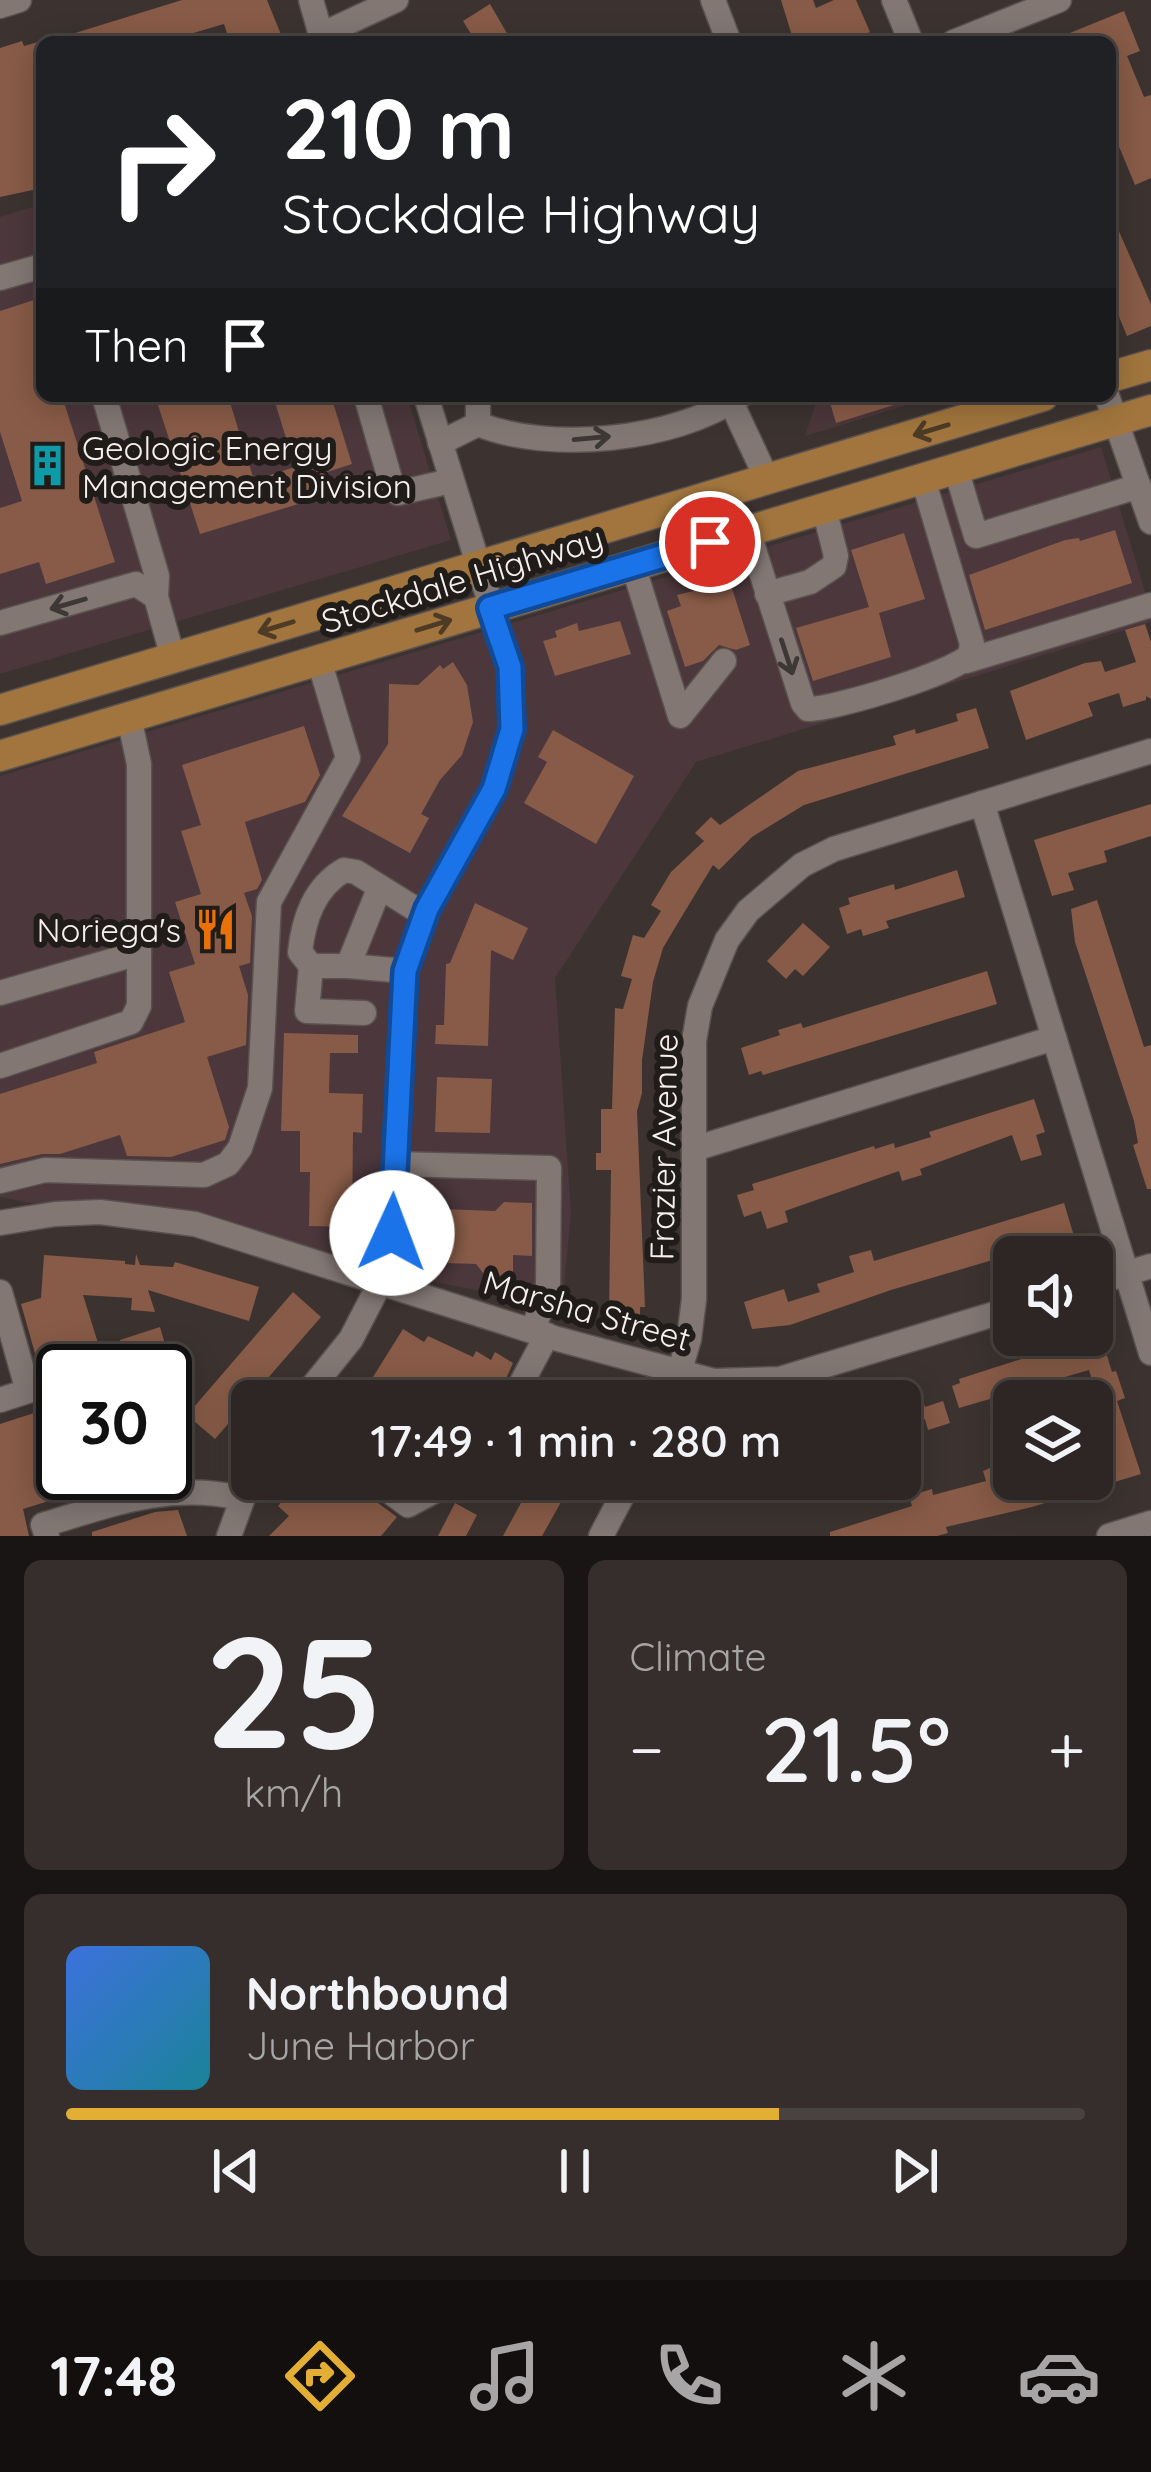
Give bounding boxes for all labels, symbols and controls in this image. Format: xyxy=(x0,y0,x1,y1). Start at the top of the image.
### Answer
text: 210 m xyxy=(282,75,515,180)
icon: right xyxy=(84,84,240,240)
text: Stockdale Highway xyxy=(282,179,760,247)
icon: arrive xyxy=(212,312,278,378)
text: Then xyxy=(84,317,188,373)
one-way arrow xyxy=(913,420,951,442)
one-way arrow xyxy=(572,426,611,449)
place label: Geologic Energy Management Division xyxy=(82,427,412,506)
building icon: Geologic Energy Management Division xyxy=(25,443,71,489)
pin xyxy=(659,491,761,593)
icon: arrive xyxy=(677,509,743,575)
street label: Stockdale Highway xyxy=(316,517,608,641)
one-way arrow xyxy=(50,594,88,616)
one-way arrow xyxy=(414,613,452,635)
one-way arrow xyxy=(258,617,296,639)
one-way arrow xyxy=(778,637,800,675)
restaurant icon: Noriega's xyxy=(192,906,238,952)
place label: Noriega's xyxy=(37,909,181,950)
street label: Frazier Avenue xyxy=(641,1033,685,1261)
position arrow xyxy=(329,1170,455,1296)
map controls xyxy=(993,1236,1113,1500)
button: sound xyxy=(993,1236,1113,1356)
street label: Marsha Street xyxy=(479,1261,695,1359)
speed limit sign: 30 xyxy=(36,1344,192,1500)
button: layers xyxy=(993,1380,1113,1500)
text: 17:49 · 1 min · 280 m xyxy=(371,1412,781,1468)
text: 25 xyxy=(204,1592,383,1787)
text: Climate xyxy=(630,1632,767,1681)
text: 21.5° xyxy=(761,1692,951,1805)
text: − xyxy=(630,1707,664,1790)
text: + xyxy=(1048,1707,1085,1790)
text: km/h xyxy=(244,1768,343,1817)
text: Northbound xyxy=(246,1965,509,2021)
text: June Harbor xyxy=(246,2021,475,2070)
icon: previous xyxy=(203,2138,269,2204)
icon: pause xyxy=(542,2138,608,2204)
icon: next xyxy=(882,2138,948,2204)
icon: directions xyxy=(278,2334,362,2418)
icon: music xyxy=(463,2334,547,2418)
icon: phone xyxy=(647,2334,731,2418)
icon: climate xyxy=(832,2334,916,2418)
icon: car xyxy=(1017,2334,1101,2418)
text: 17:48 xyxy=(50,2342,177,2410)

